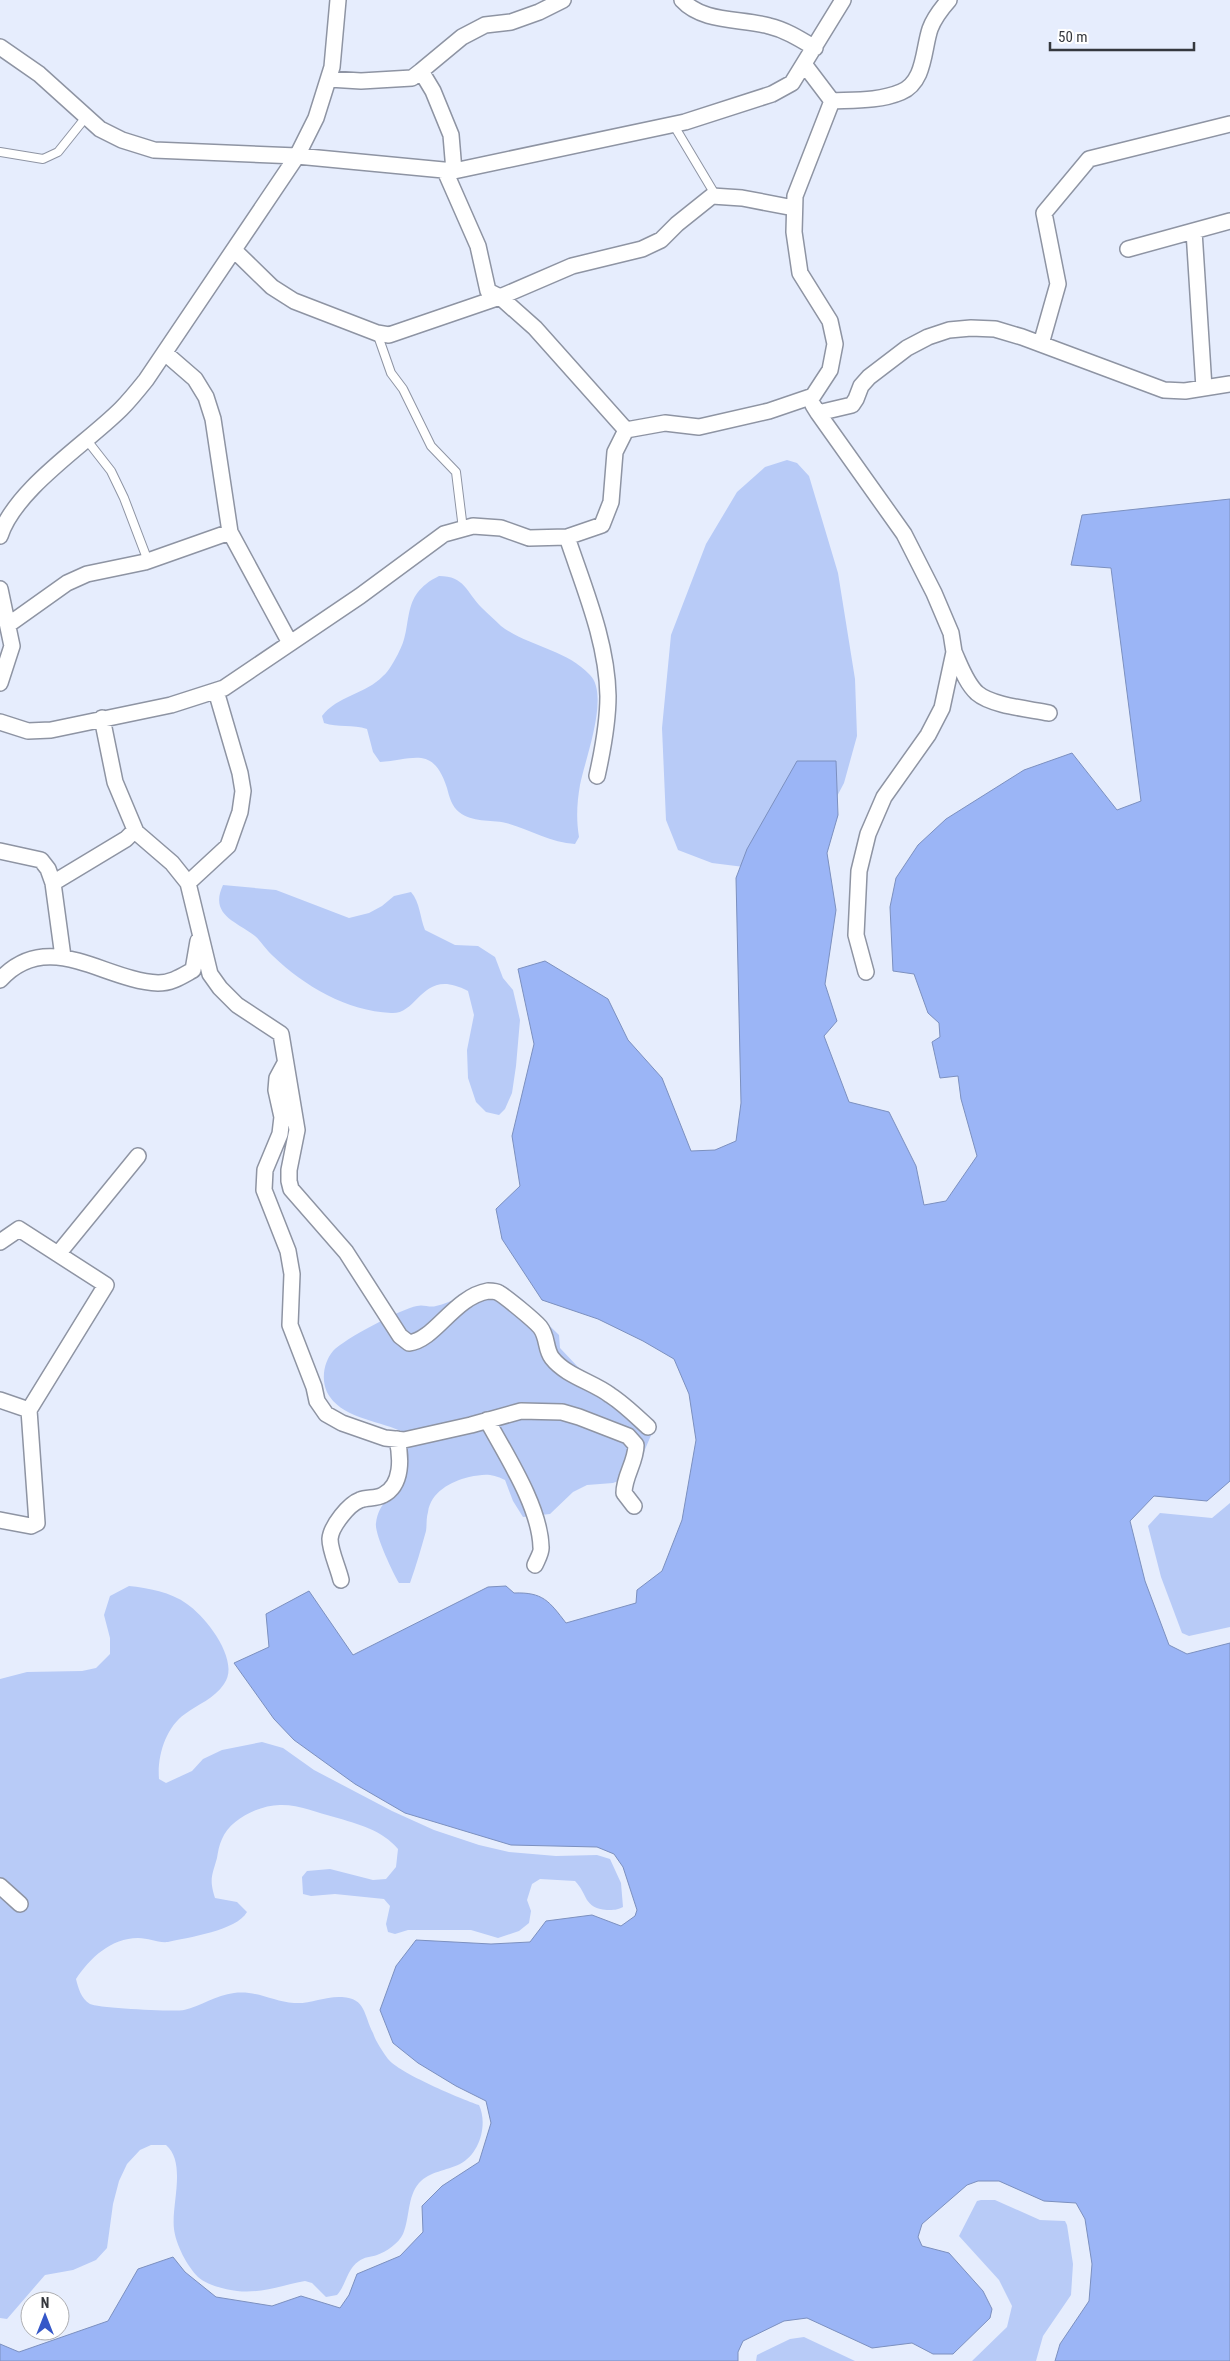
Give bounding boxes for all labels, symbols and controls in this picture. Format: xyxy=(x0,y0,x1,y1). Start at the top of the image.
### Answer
scale bar xyxy=(1050,20,1194,52)
text: 50 m xyxy=(1058,28,1088,46)
north arrow xyxy=(20,2291,70,2341)
text: N xyxy=(41,2295,49,2311)

